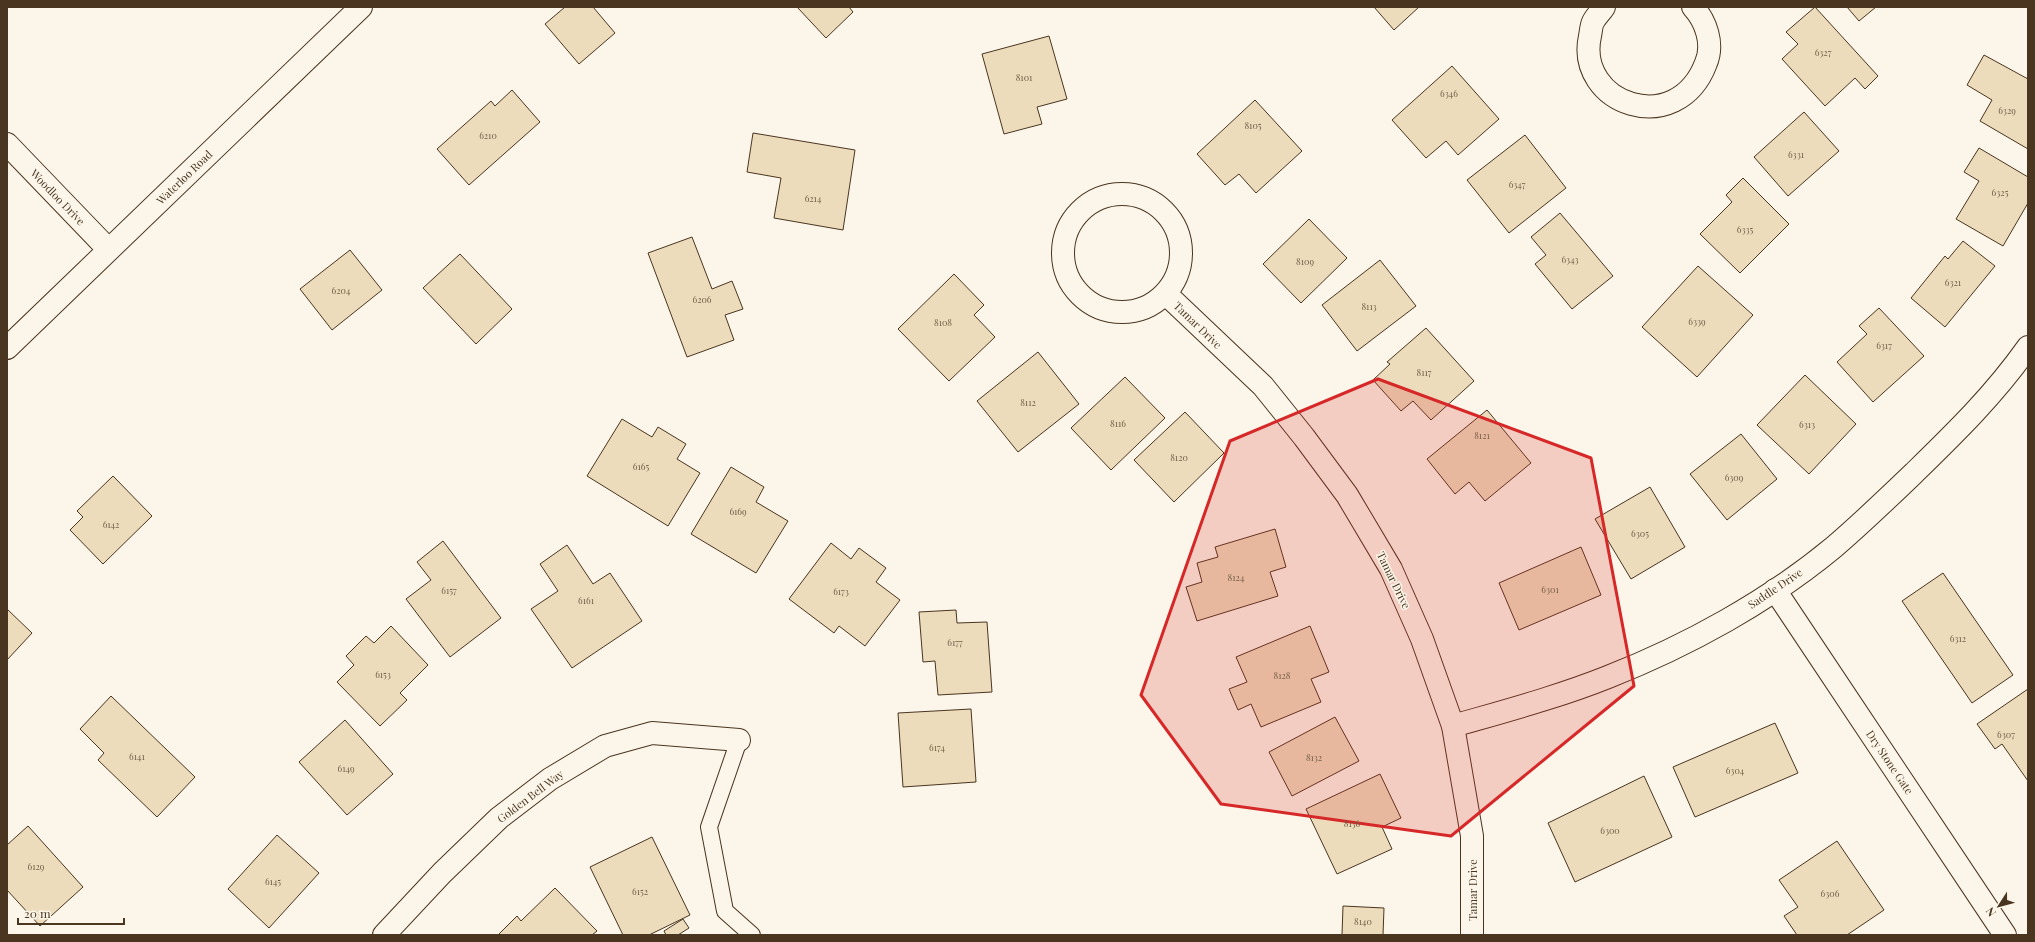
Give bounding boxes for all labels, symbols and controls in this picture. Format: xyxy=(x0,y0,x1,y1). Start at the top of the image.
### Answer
house number: 6327 xyxy=(1815,46,1832,58)
house number: 8101 xyxy=(1016,71,1033,83)
house number: 6346 xyxy=(1440,87,1458,99)
house number: 6329 xyxy=(1998,104,2016,116)
house number: 8105 xyxy=(1244,119,1262,131)
house number: 6210 xyxy=(479,129,497,141)
street label: Waterloo Road xyxy=(152,146,215,208)
house number: 6331 xyxy=(1788,148,1805,160)
street label: Woodloo Drive xyxy=(27,165,89,229)
house number: 6347 xyxy=(1509,178,1526,190)
house number: 6325 xyxy=(1992,186,2009,198)
house number: 6214 xyxy=(805,192,822,204)
house number: 6335 xyxy=(1737,223,1754,235)
house number: 6343 xyxy=(1561,253,1579,265)
house number: 8109 xyxy=(1296,255,1314,267)
house number: 6321 xyxy=(1945,276,1962,288)
house number: 6204 xyxy=(332,284,351,296)
house number: 6206 xyxy=(692,293,712,305)
street label: Tamar Drive xyxy=(1171,298,1226,352)
house number: 8113 xyxy=(1361,300,1377,312)
house number: 6339 xyxy=(1688,315,1706,327)
house number: 8108 xyxy=(934,316,952,328)
house number: 6317 xyxy=(1876,339,1892,351)
house number: 8117 xyxy=(1417,366,1432,378)
house number: 8112 xyxy=(1020,396,1036,408)
house number: 8116 xyxy=(1110,417,1126,429)
house number: 6313 xyxy=(1799,418,1815,430)
house number: 8121 xyxy=(1474,429,1490,441)
house number: 8120 xyxy=(1170,451,1188,463)
house number: 6165 xyxy=(633,460,649,472)
house number: 6309 xyxy=(1725,471,1744,483)
house number: 6169 xyxy=(729,505,747,517)
house number: 6142 xyxy=(103,518,119,530)
house number: 6305 xyxy=(1631,527,1649,539)
street label: Tamar Drive xyxy=(1374,549,1414,611)
street label: Saddle Drive xyxy=(1745,564,1805,612)
house number: 8124 xyxy=(1228,571,1245,583)
house number: 6301 xyxy=(1541,583,1559,595)
house number: 6157 xyxy=(441,584,457,596)
house number: 6173 xyxy=(833,585,849,597)
house number: 6161 xyxy=(578,594,595,606)
house number: 6312 xyxy=(1950,632,1966,644)
house number: 6177 xyxy=(947,636,963,648)
house number: 6153 xyxy=(375,668,391,680)
house number: 8128 xyxy=(1273,669,1291,681)
street label: Dry Stone Gate xyxy=(1863,727,1917,797)
house number: 6307 xyxy=(1997,728,2015,740)
house number: 6174 xyxy=(929,741,945,753)
house number: 6141 xyxy=(129,750,146,762)
house number: 8132 xyxy=(1306,751,1322,763)
house number: 6149 xyxy=(337,762,355,774)
house number: 6304 xyxy=(1726,764,1745,776)
street label: Golden Bell Way xyxy=(494,766,567,826)
house number: 8136 xyxy=(1344,817,1361,829)
house number: 6300 xyxy=(1600,824,1620,836)
street label: Tamar Drive xyxy=(1465,859,1480,921)
house number: 6129 xyxy=(28,860,45,872)
house number: 6145 xyxy=(265,875,281,887)
house number: 6152 xyxy=(632,885,648,897)
north arrow xyxy=(1979,886,2019,926)
house number: 6306 xyxy=(1821,887,1840,899)
scale bar xyxy=(18,900,124,926)
text: 20 m xyxy=(24,905,51,921)
text: N xyxy=(1982,905,1999,920)
house number: 8140 xyxy=(1354,915,1372,927)

